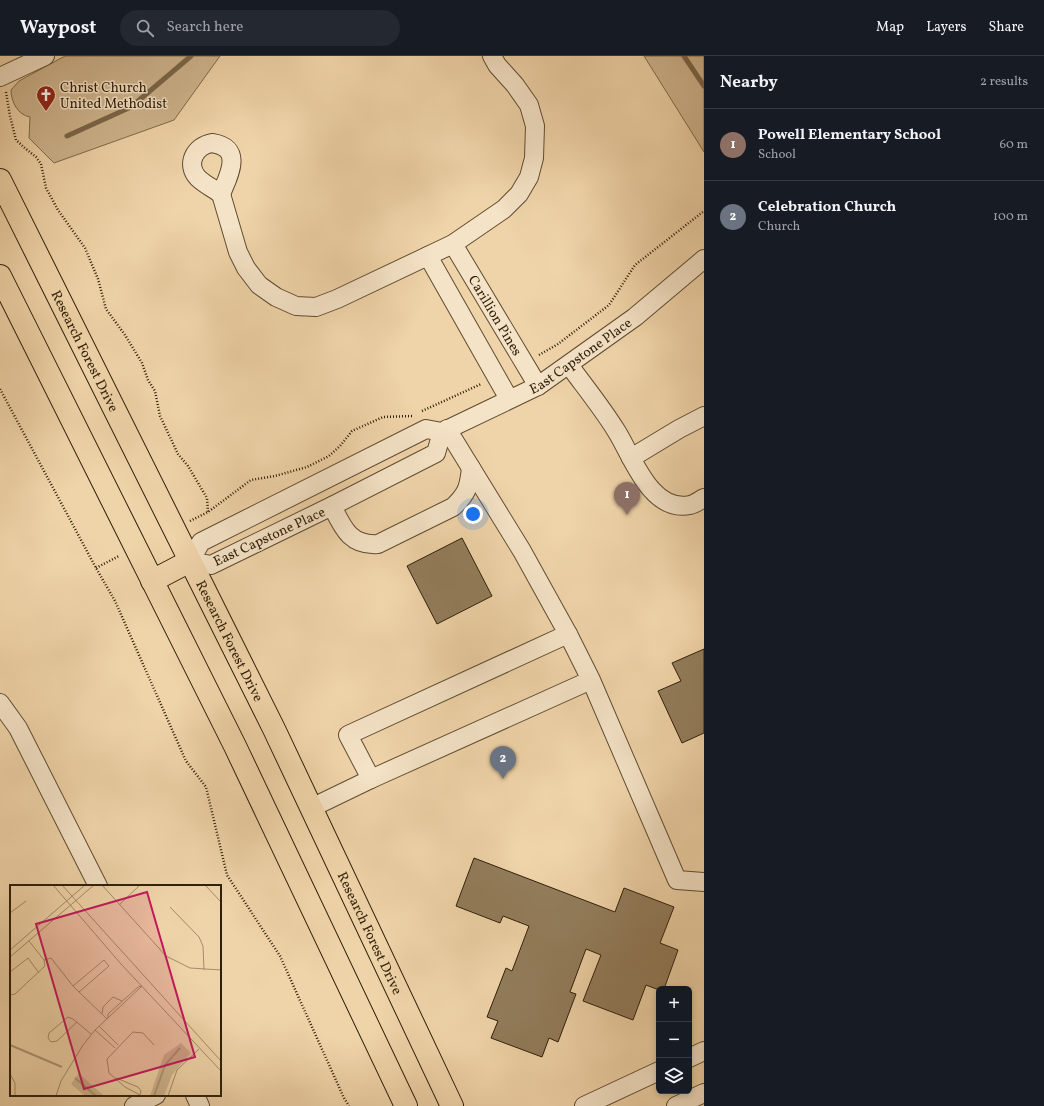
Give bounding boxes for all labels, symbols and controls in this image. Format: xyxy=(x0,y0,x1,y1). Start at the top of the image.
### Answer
search box xyxy=(120,10,400,46)
text: Waypost xyxy=(20,15,96,41)
icon: search xyxy=(134,17,156,39)
text: Search here xyxy=(166,17,243,38)
text: Map xyxy=(876,18,904,37)
text: Layers xyxy=(926,18,966,37)
text: Share xyxy=(988,18,1024,37)
text: Nearby xyxy=(720,71,778,94)
text: 2 results xyxy=(980,73,1028,91)
place label: Christ Church United Methodist xyxy=(60,79,167,114)
church icon: Christ Church United Methodist xyxy=(35,84,57,112)
text: Powell Elementary School xyxy=(758,125,941,146)
text: 1 xyxy=(730,136,736,154)
text: 60 m xyxy=(1000,136,1028,154)
text: School xyxy=(758,146,796,164)
text: Celebration Church xyxy=(758,197,896,218)
text: 2 xyxy=(730,208,736,226)
text: 100 m xyxy=(993,208,1028,226)
text: Church xyxy=(758,218,800,236)
street label: Carillion Pines xyxy=(463,272,526,360)
street label: Research Forest Drive xyxy=(46,288,122,416)
street label: East Capstone Place xyxy=(527,314,637,400)
pin: 1 xyxy=(614,482,640,515)
street label: East Capstone Place xyxy=(211,503,329,572)
your location xyxy=(463,504,483,524)
street label: Research Forest Drive xyxy=(190,577,267,706)
pin: 2 xyxy=(490,746,516,779)
street label: Research Forest Drive xyxy=(332,869,406,998)
inset map xyxy=(10,885,221,1096)
map controls xyxy=(656,986,692,1094)
button: + xyxy=(656,986,692,1022)
button: − xyxy=(656,1022,692,1058)
button: layers xyxy=(656,1058,692,1094)

